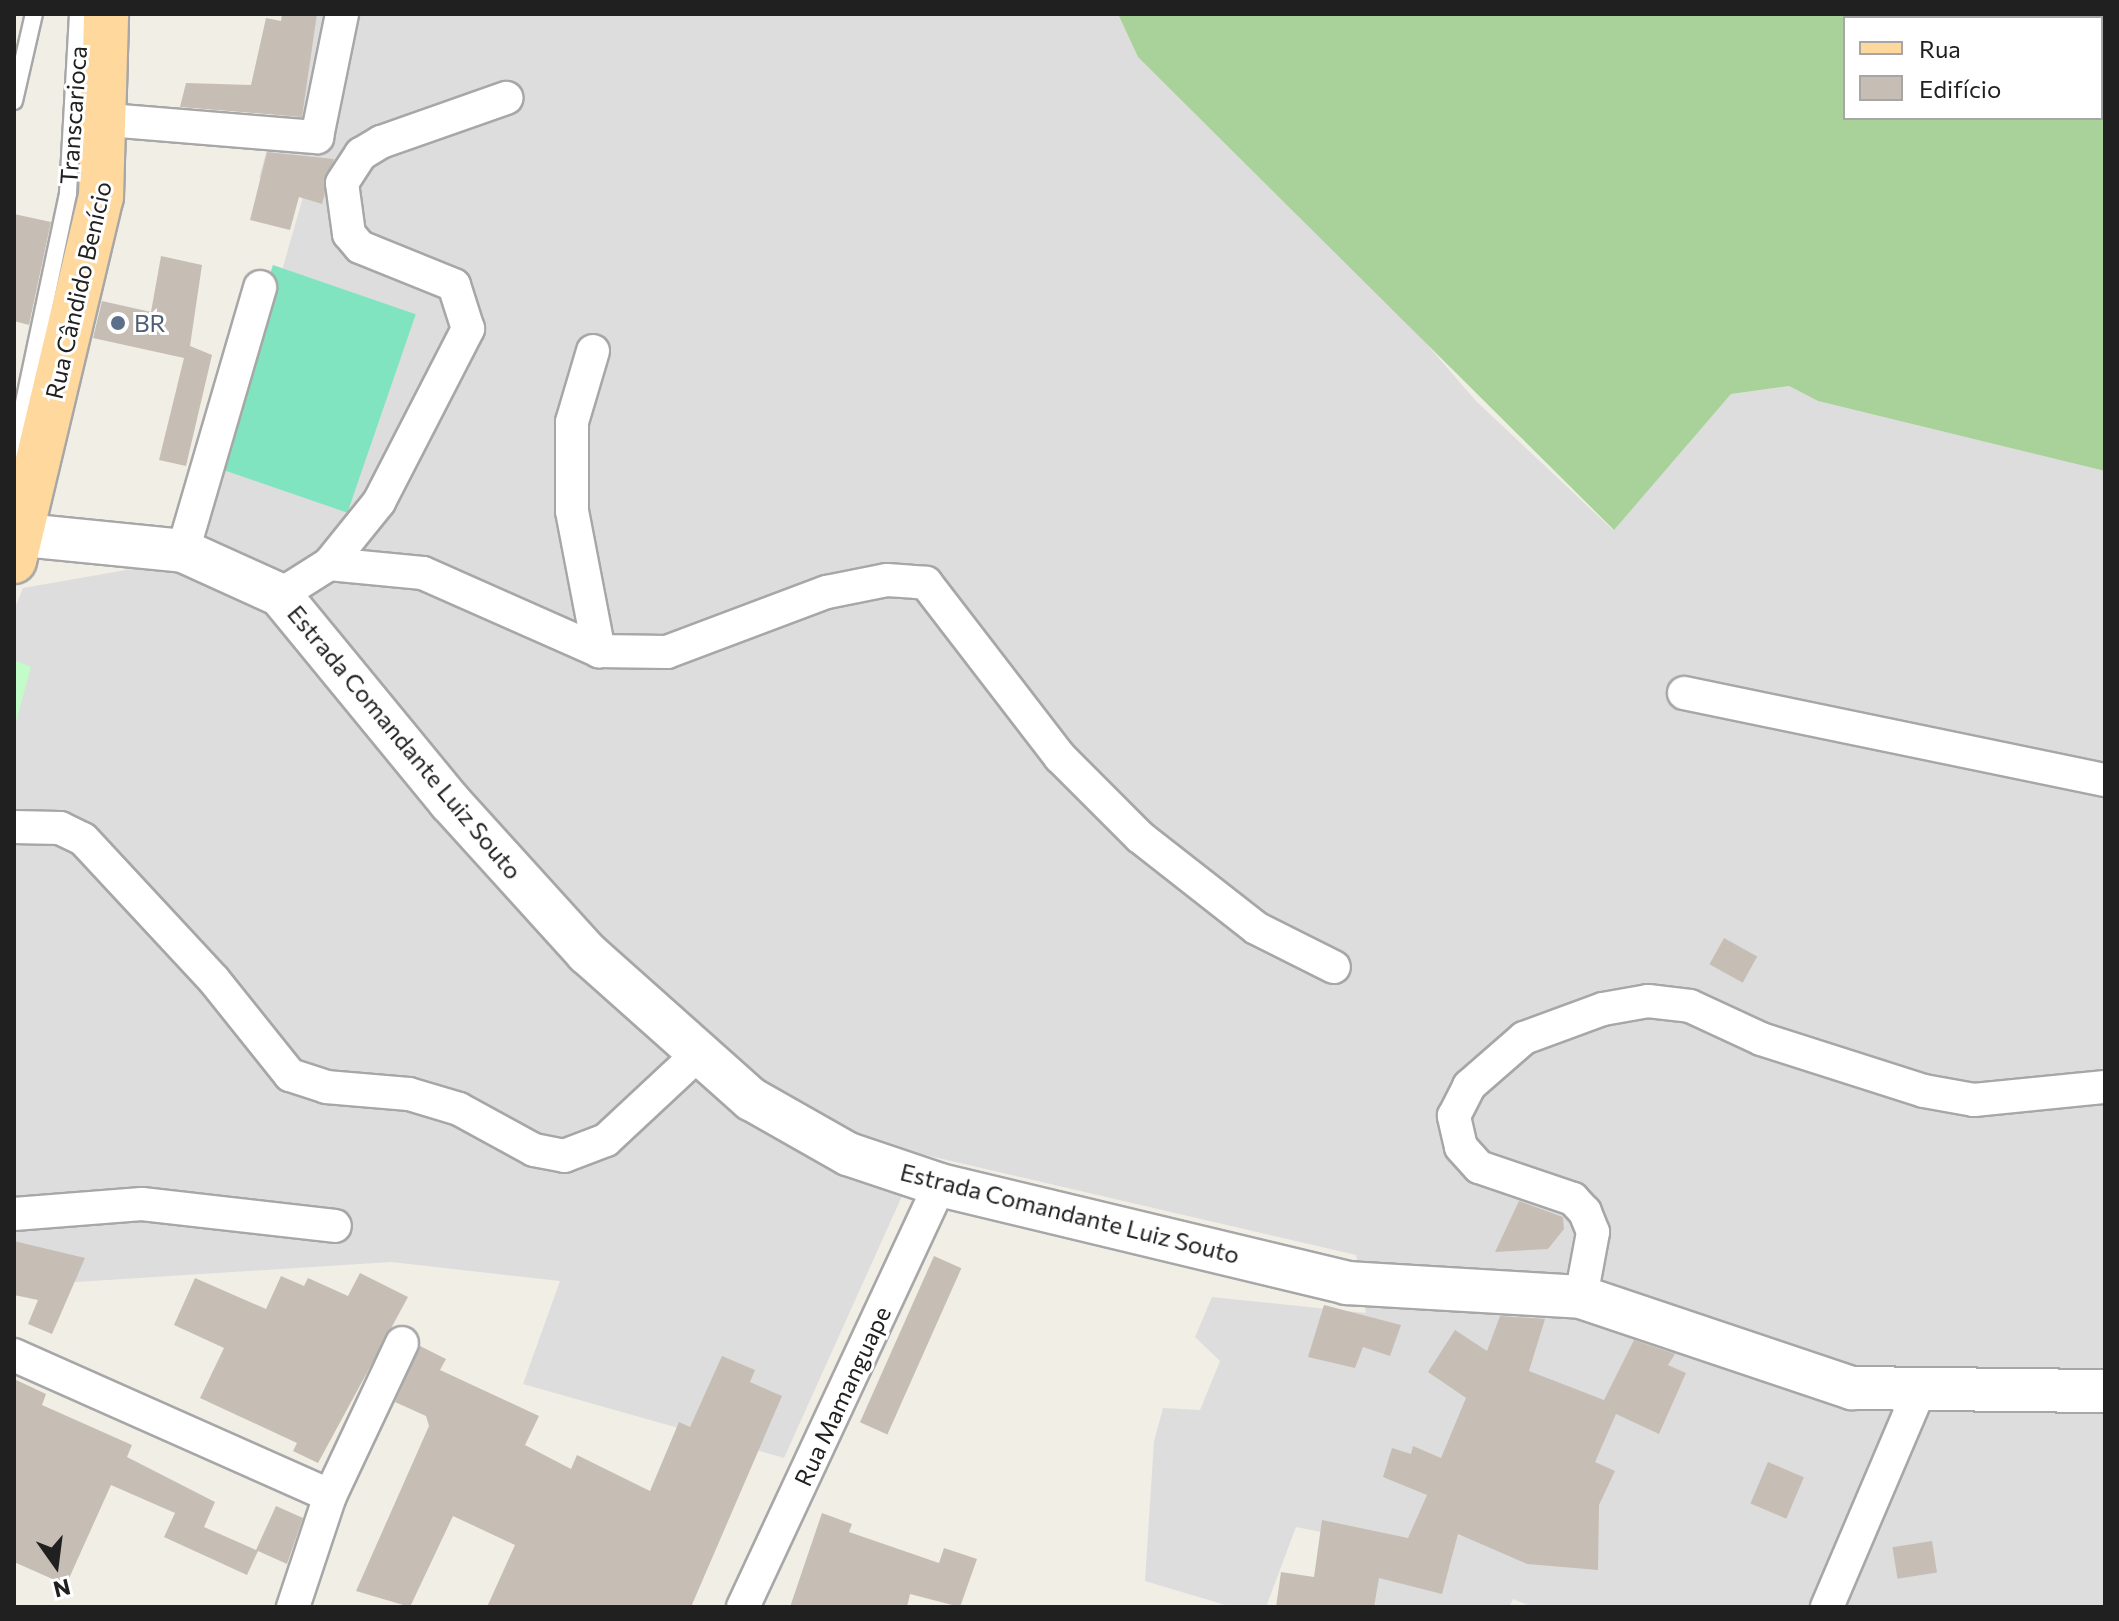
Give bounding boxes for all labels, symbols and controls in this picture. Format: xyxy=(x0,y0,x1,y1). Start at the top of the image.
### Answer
legend xyxy=(1843,16,2103,120)
text: Rua xyxy=(1919,34,1961,63)
street label: Transcarioca xyxy=(54,45,92,185)
text: Edifício xyxy=(1919,74,2001,103)
street label: Rua Cândido Benício xyxy=(39,178,117,402)
place label: BR xyxy=(134,309,166,337)
marker: BR xyxy=(109,314,127,332)
street label: Estrada Comandante Luiz Souto xyxy=(282,599,528,885)
street label: Estrada Comandante Luiz Souto xyxy=(897,1157,1243,1269)
street label: Rua Mamanguape xyxy=(788,1302,896,1490)
north arrow xyxy=(16,1525,96,1605)
text: N xyxy=(51,1574,73,1604)

